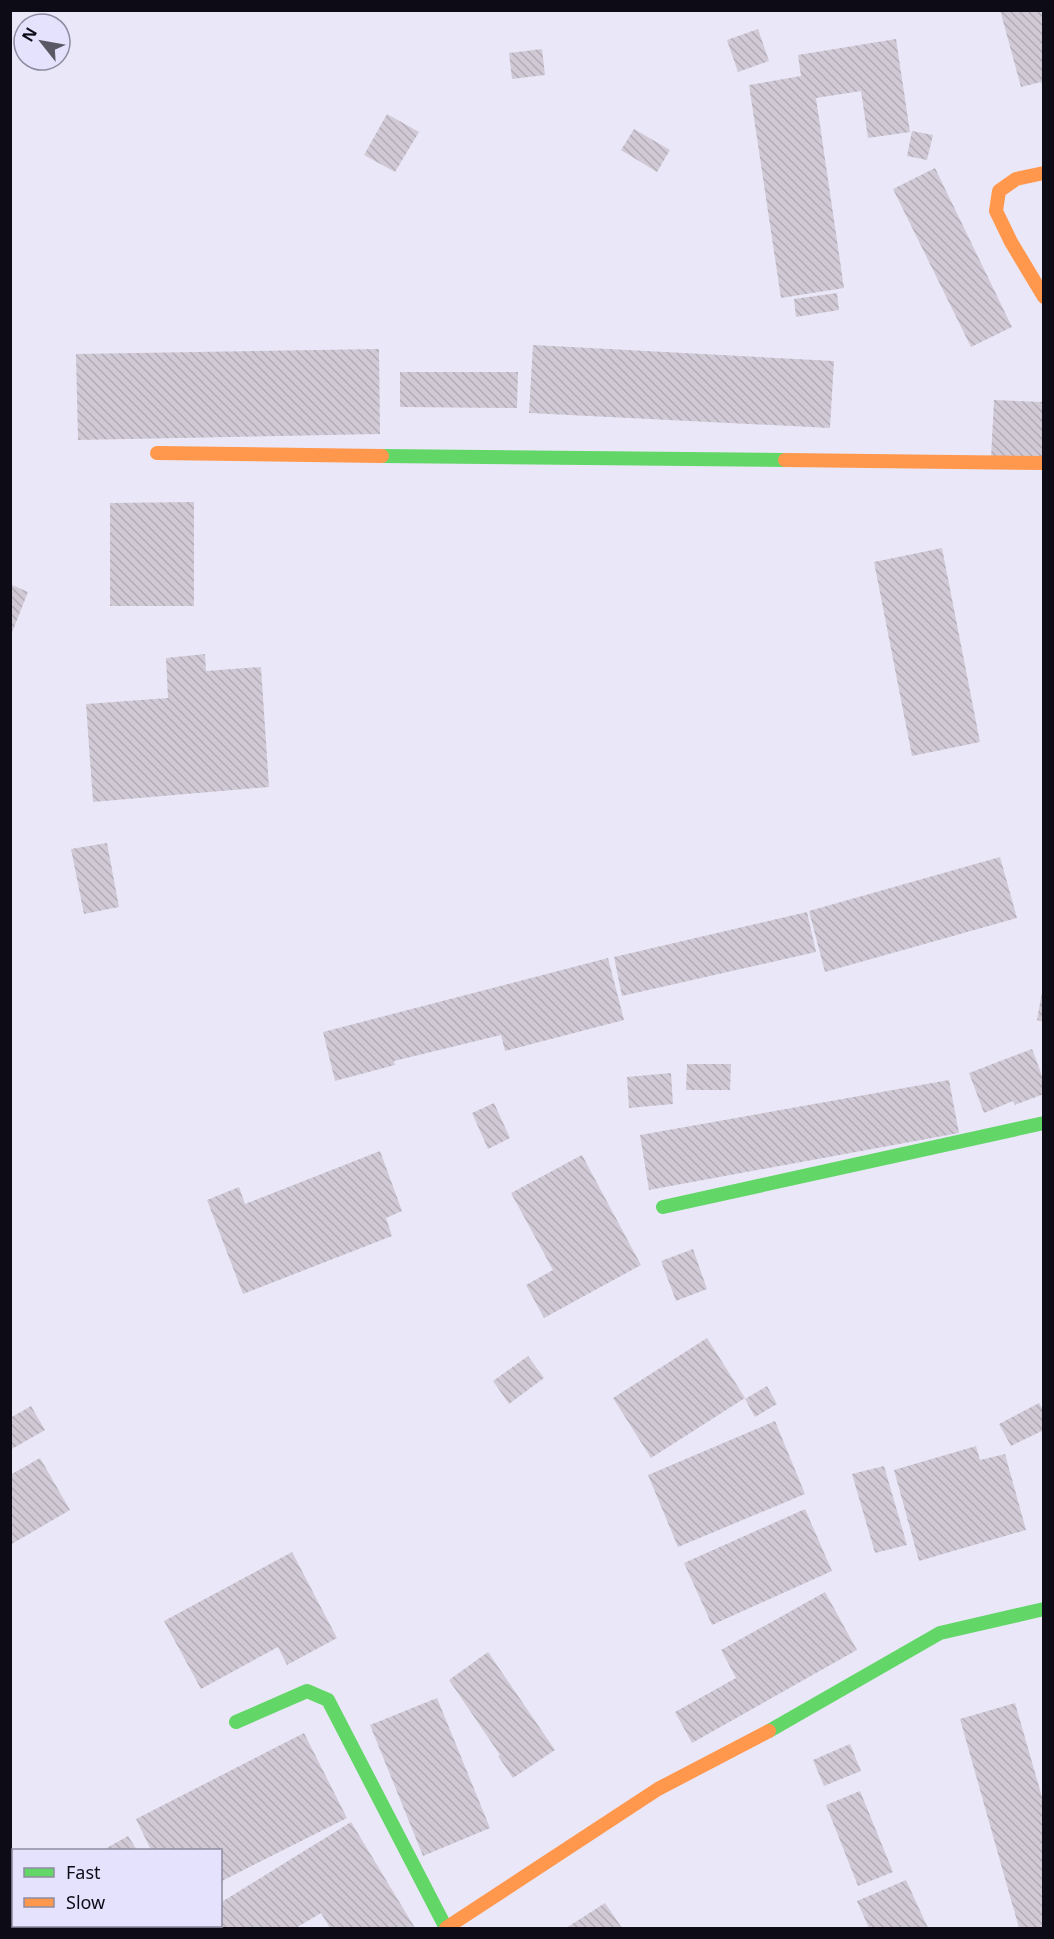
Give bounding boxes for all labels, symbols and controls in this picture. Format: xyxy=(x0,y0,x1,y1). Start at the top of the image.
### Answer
north arrow xyxy=(12,12,72,72)
text: N xyxy=(16,23,42,46)
legend xyxy=(12,1849,222,1927)
text: Fast xyxy=(66,1860,101,1884)
text: Slow xyxy=(66,1890,105,1914)

